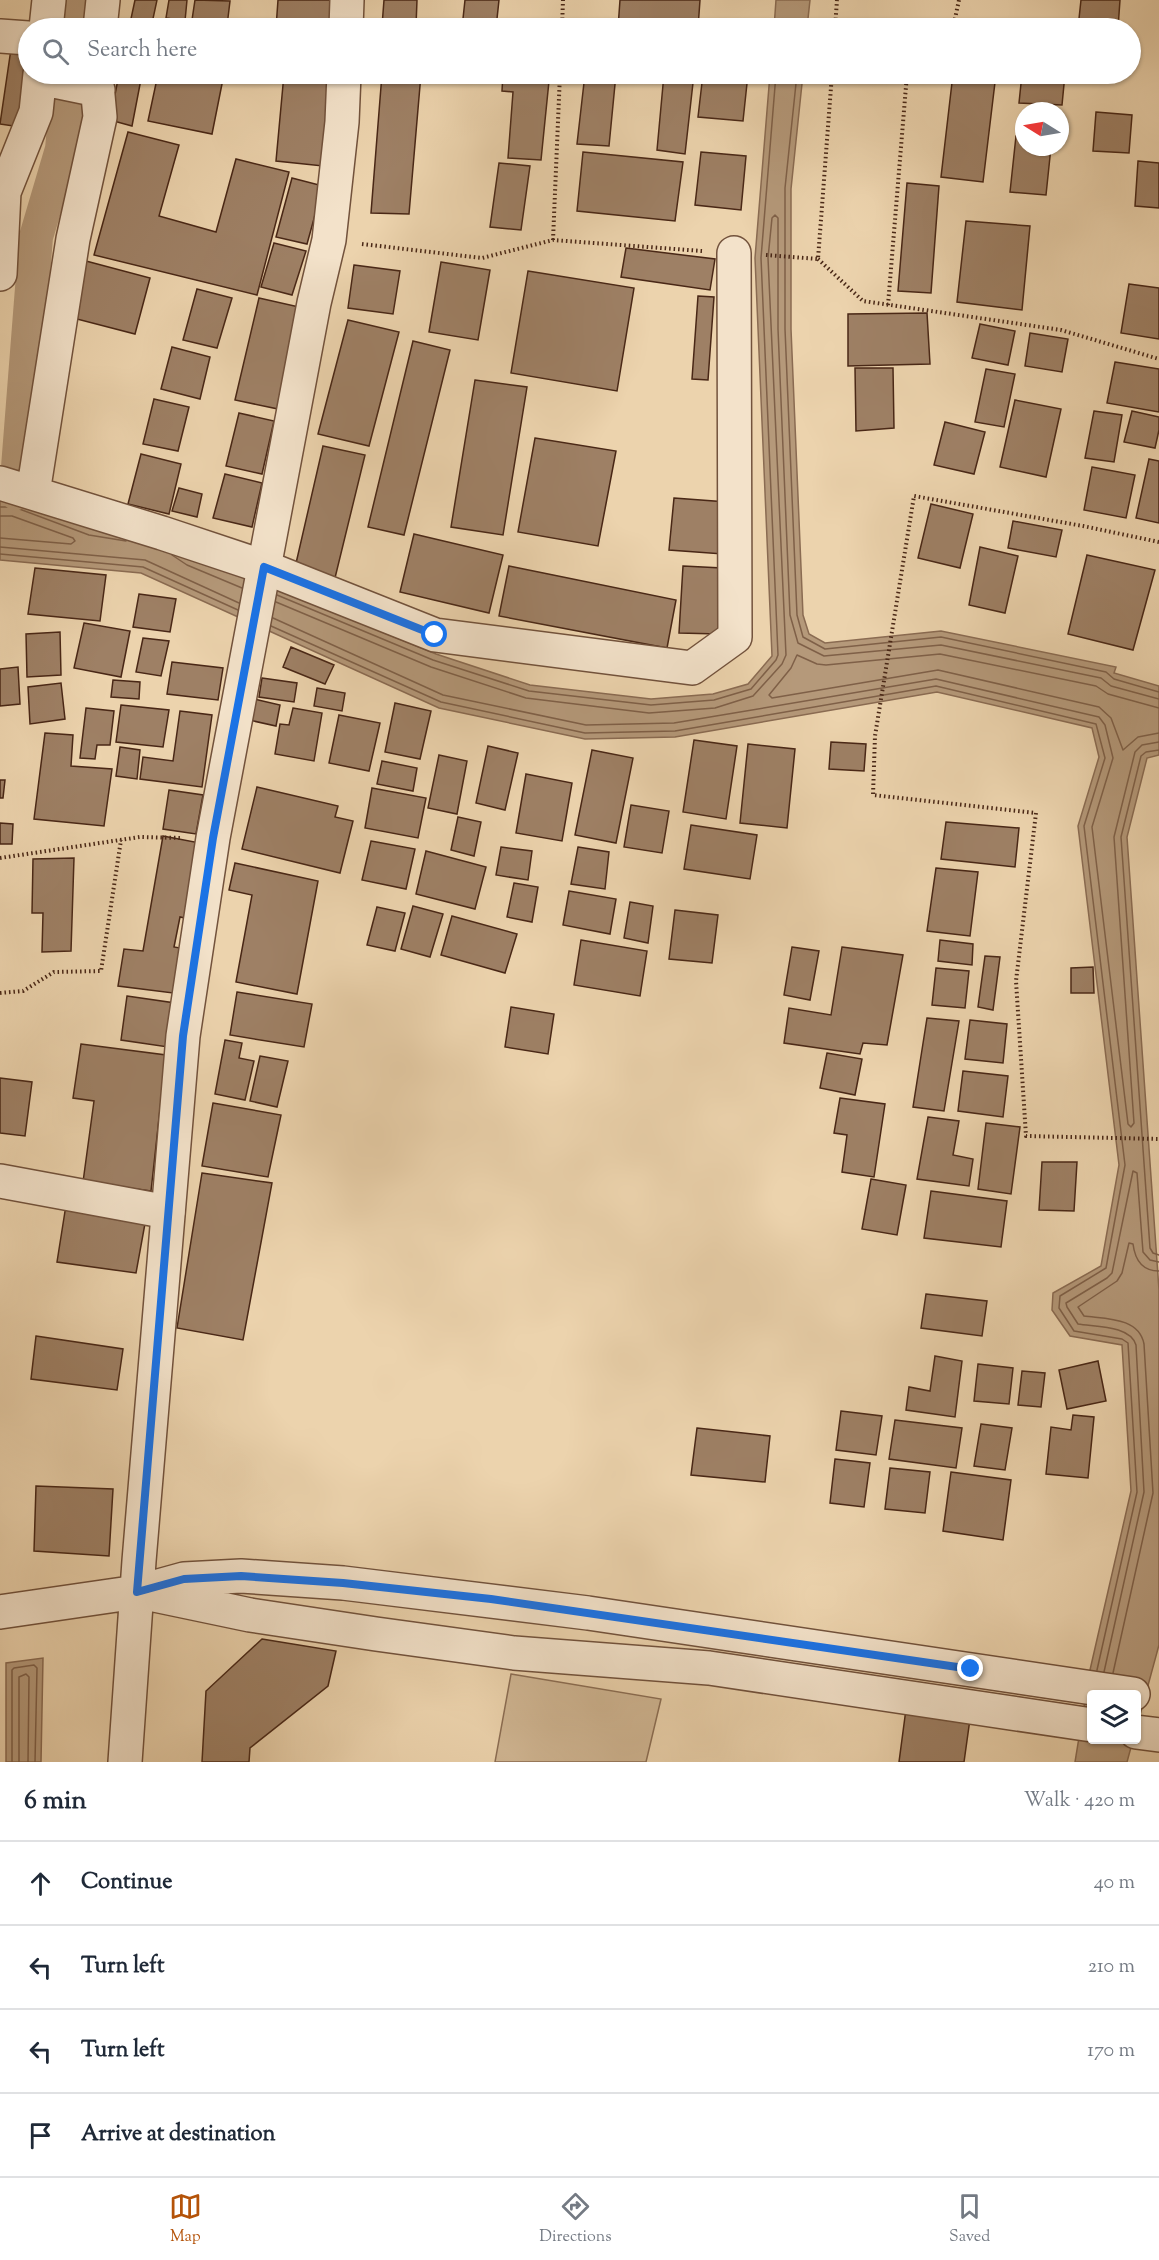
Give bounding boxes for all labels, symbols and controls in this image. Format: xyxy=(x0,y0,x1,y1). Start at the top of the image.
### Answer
search box xyxy=(18,18,1141,84)
icon: search xyxy=(39,35,72,68)
text: Search here xyxy=(87,35,197,67)
north arrow xyxy=(1015,102,1069,156)
route start xyxy=(421,621,447,647)
route end xyxy=(957,1655,983,1681)
map controls xyxy=(1087,1690,1141,1744)
button: layers xyxy=(1087,1690,1141,1744)
text: 6 min xyxy=(24,1783,87,1820)
text: Walk · 420 m xyxy=(1024,1787,1135,1816)
icon: ahead xyxy=(24,1867,57,1900)
text: Continue xyxy=(81,1867,172,1899)
text: 40 m xyxy=(1094,1869,1135,1898)
icon: left xyxy=(24,1951,57,1984)
text: Turn left xyxy=(81,1951,164,1983)
text: 210 m xyxy=(1088,1953,1135,1982)
icon: left xyxy=(24,2035,57,2068)
text: Turn left xyxy=(81,2035,164,2067)
text: 170 m xyxy=(1087,2037,1135,2066)
icon: arrive xyxy=(24,2119,57,2152)
text: Arrive at destination xyxy=(81,2119,276,2151)
tab: Map xyxy=(169,2190,202,2249)
tab: Directions xyxy=(539,2190,612,2249)
tab: Saved xyxy=(949,2190,990,2249)

